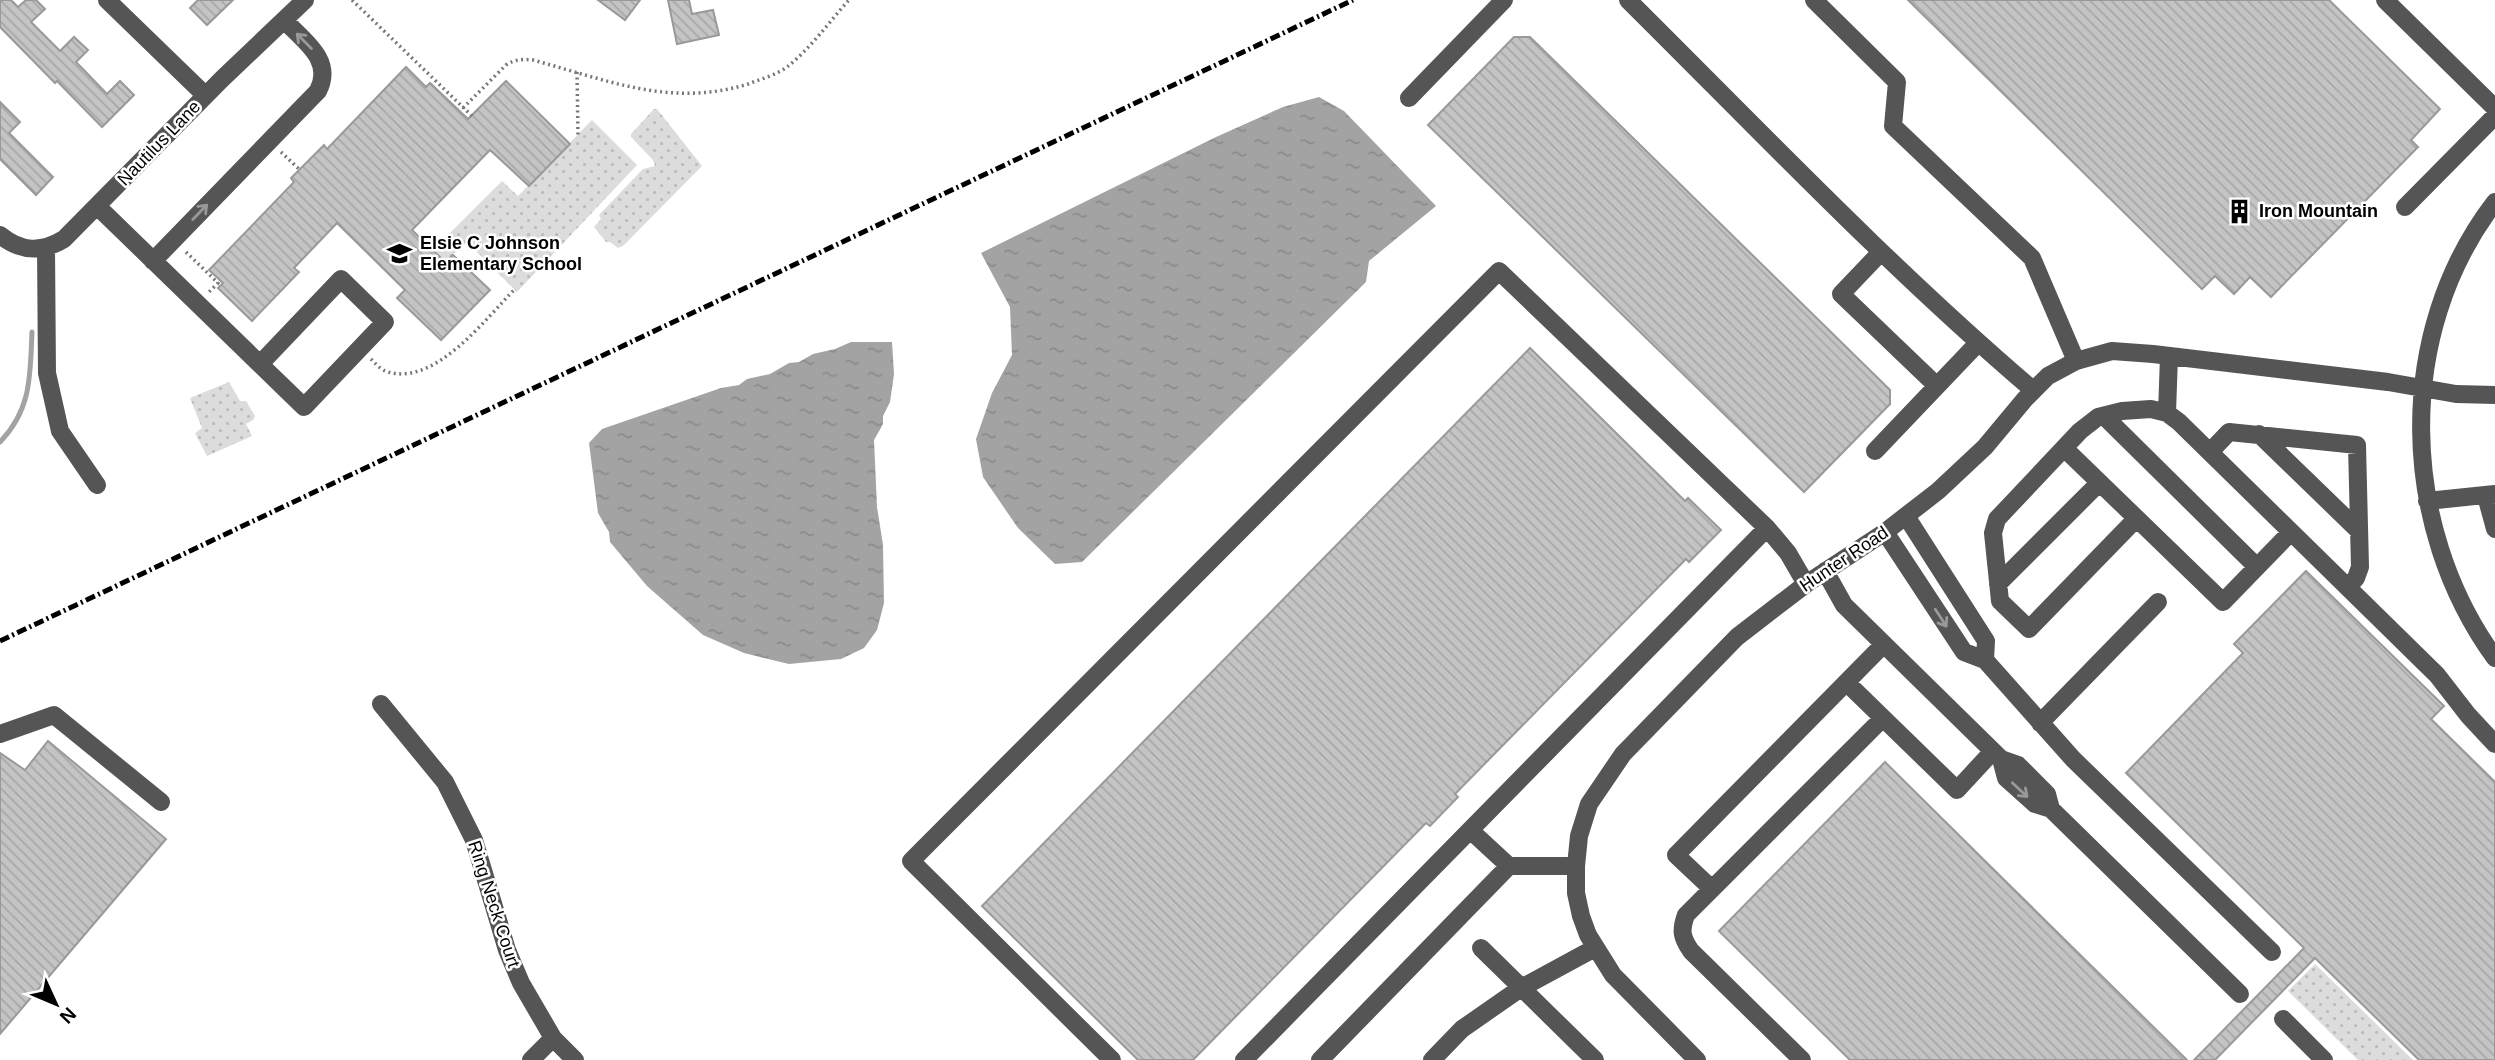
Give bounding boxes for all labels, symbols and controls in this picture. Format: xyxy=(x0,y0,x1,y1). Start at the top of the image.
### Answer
one-way arrow xyxy=(296,33,313,50)
street label: Nautilus Lane xyxy=(114,96,204,190)
building icon: Iron Mountain xyxy=(2225,197,2253,225)
place label: Iron Mountain xyxy=(2259,201,2378,221)
one-way arrow xyxy=(192,204,209,221)
place label: Elsie C Johnson Elementary School xyxy=(420,233,582,274)
school or university icon: Elsie C Johnson Elementary School xyxy=(386,239,414,267)
street label: Hunter Road xyxy=(1796,522,1892,596)
one-way arrow xyxy=(1934,607,1948,627)
one-way arrow xyxy=(2011,782,2028,799)
street label: Ring Neck Court xyxy=(464,838,524,970)
north arrow xyxy=(21,969,91,1039)
text: N xyxy=(56,1003,80,1028)

